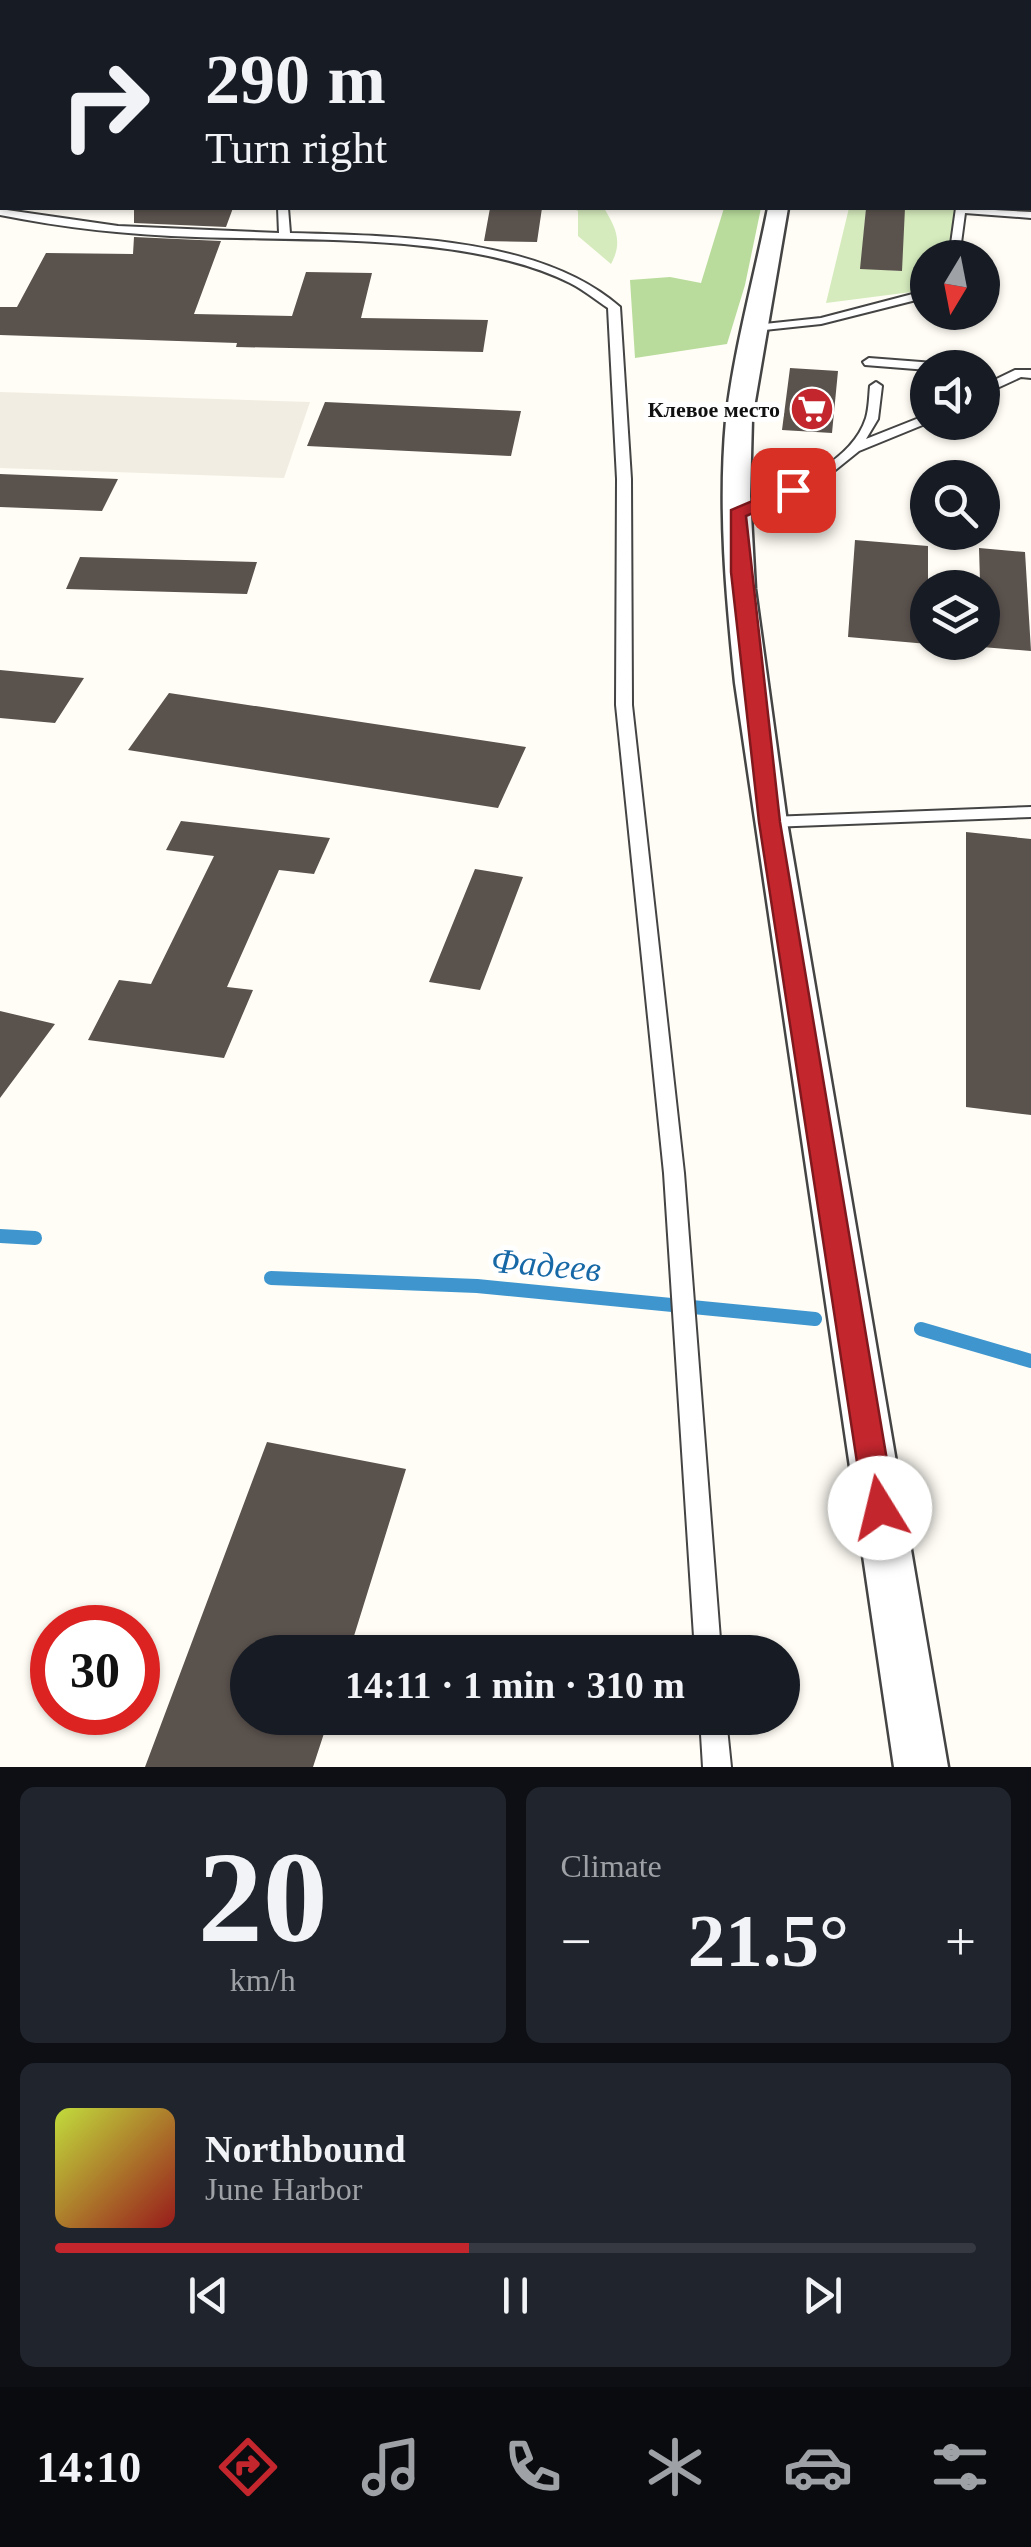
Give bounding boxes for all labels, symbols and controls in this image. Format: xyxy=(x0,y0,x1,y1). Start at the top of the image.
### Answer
icon: right xyxy=(40,40,170,170)
text: 290 m xyxy=(205,41,386,118)
text: Turn right xyxy=(205,123,387,173)
north arrow xyxy=(910,240,1000,330)
map controls xyxy=(910,240,1000,660)
button: sound xyxy=(910,350,1000,440)
supermarket icon: Клевое место xyxy=(789,386,835,432)
place label: Клевое место xyxy=(648,397,780,422)
pin xyxy=(751,448,836,533)
button: search xyxy=(910,460,1000,550)
icon: arrive xyxy=(766,463,821,518)
button: layers xyxy=(910,570,1000,660)
water label: Фадеев xyxy=(489,1241,603,1289)
position arrow xyxy=(828,1456,932,1560)
speed limit sign: 30 xyxy=(30,1605,160,1735)
text: 14:11 · 1 min · 310 m xyxy=(345,1664,685,1706)
text: 20 xyxy=(198,1825,328,1969)
text: Climate xyxy=(561,1848,662,1884)
text: 21.5° xyxy=(688,1899,849,1982)
text: − xyxy=(561,1911,592,1972)
text: + xyxy=(945,1911,976,1972)
text: km/h xyxy=(230,1962,296,1998)
text: Northbound xyxy=(205,2128,406,2170)
text: June Harbor xyxy=(205,2171,362,2207)
icon: previous xyxy=(181,2268,236,2323)
icon: pause xyxy=(488,2268,543,2323)
icon: next xyxy=(795,2268,850,2323)
icon: directions xyxy=(213,2432,283,2502)
icon: music xyxy=(356,2432,426,2502)
icon: phone xyxy=(498,2432,568,2502)
icon: climate xyxy=(640,2432,710,2502)
icon: car xyxy=(783,2432,853,2502)
icon: filters xyxy=(925,2432,995,2502)
text: 14:10 xyxy=(36,2442,141,2492)

